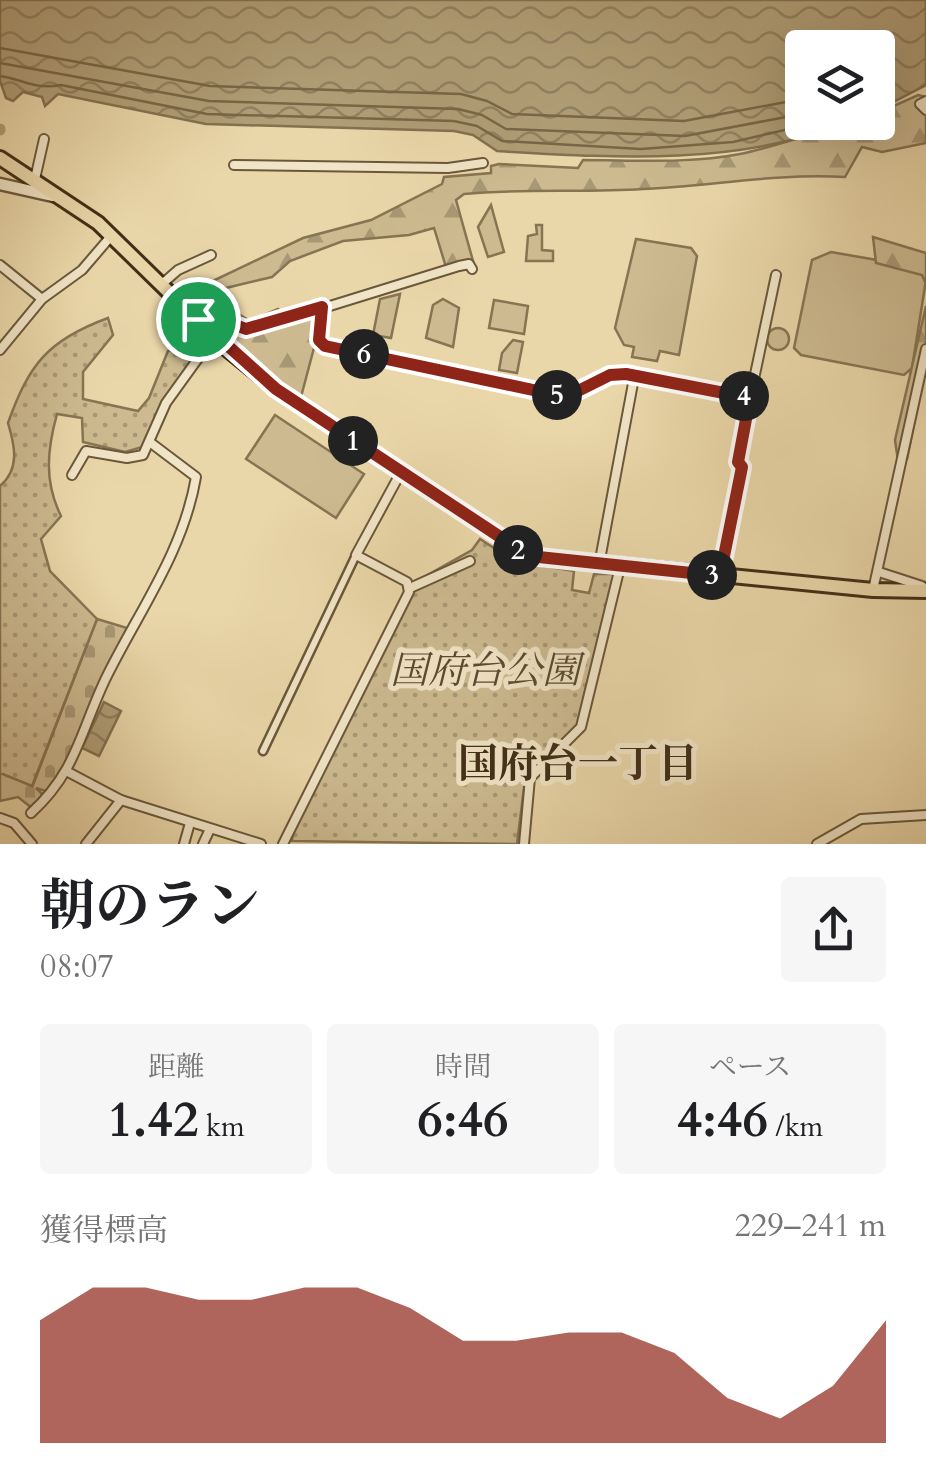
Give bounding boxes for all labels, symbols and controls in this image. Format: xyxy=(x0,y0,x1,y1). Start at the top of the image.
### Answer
map controls xyxy=(785,30,895,140)
button: layers xyxy=(785,30,895,140)
pin xyxy=(156,277,241,362)
icon: arrive xyxy=(171,292,226,347)
pin: 6 xyxy=(339,329,389,379)
text: 6 xyxy=(357,335,371,373)
pin: 5 xyxy=(532,370,582,420)
pin: 4 xyxy=(719,371,769,421)
text: 5 xyxy=(550,376,564,414)
text: 4 xyxy=(737,377,751,415)
pin: 1 xyxy=(328,416,378,466)
text: 1 xyxy=(346,422,360,460)
pin: 2 xyxy=(493,525,543,575)
text: 2 xyxy=(511,531,525,569)
pin: 3 xyxy=(687,550,737,600)
text: 3 xyxy=(705,556,719,594)
park label: 国府台公園 xyxy=(390,645,586,697)
district label: 国府台一丁目 xyxy=(458,737,698,792)
text: 朝のラン xyxy=(40,870,260,944)
button: share xyxy=(781,877,886,982)
text: 08:07 xyxy=(40,945,114,989)
text: 距離 xyxy=(148,1048,204,1086)
text: 時間 xyxy=(435,1048,491,1086)
text: ペース xyxy=(709,1048,791,1086)
text: 1.42 xyxy=(107,1086,199,1154)
text: 6:46 xyxy=(417,1086,509,1154)
text: 4:46 xyxy=(677,1086,768,1154)
text: km xyxy=(199,1108,245,1146)
text: /km xyxy=(768,1108,823,1146)
text: 229–241 m xyxy=(734,1204,886,1248)
text: 獲得標高 xyxy=(40,1209,168,1253)

